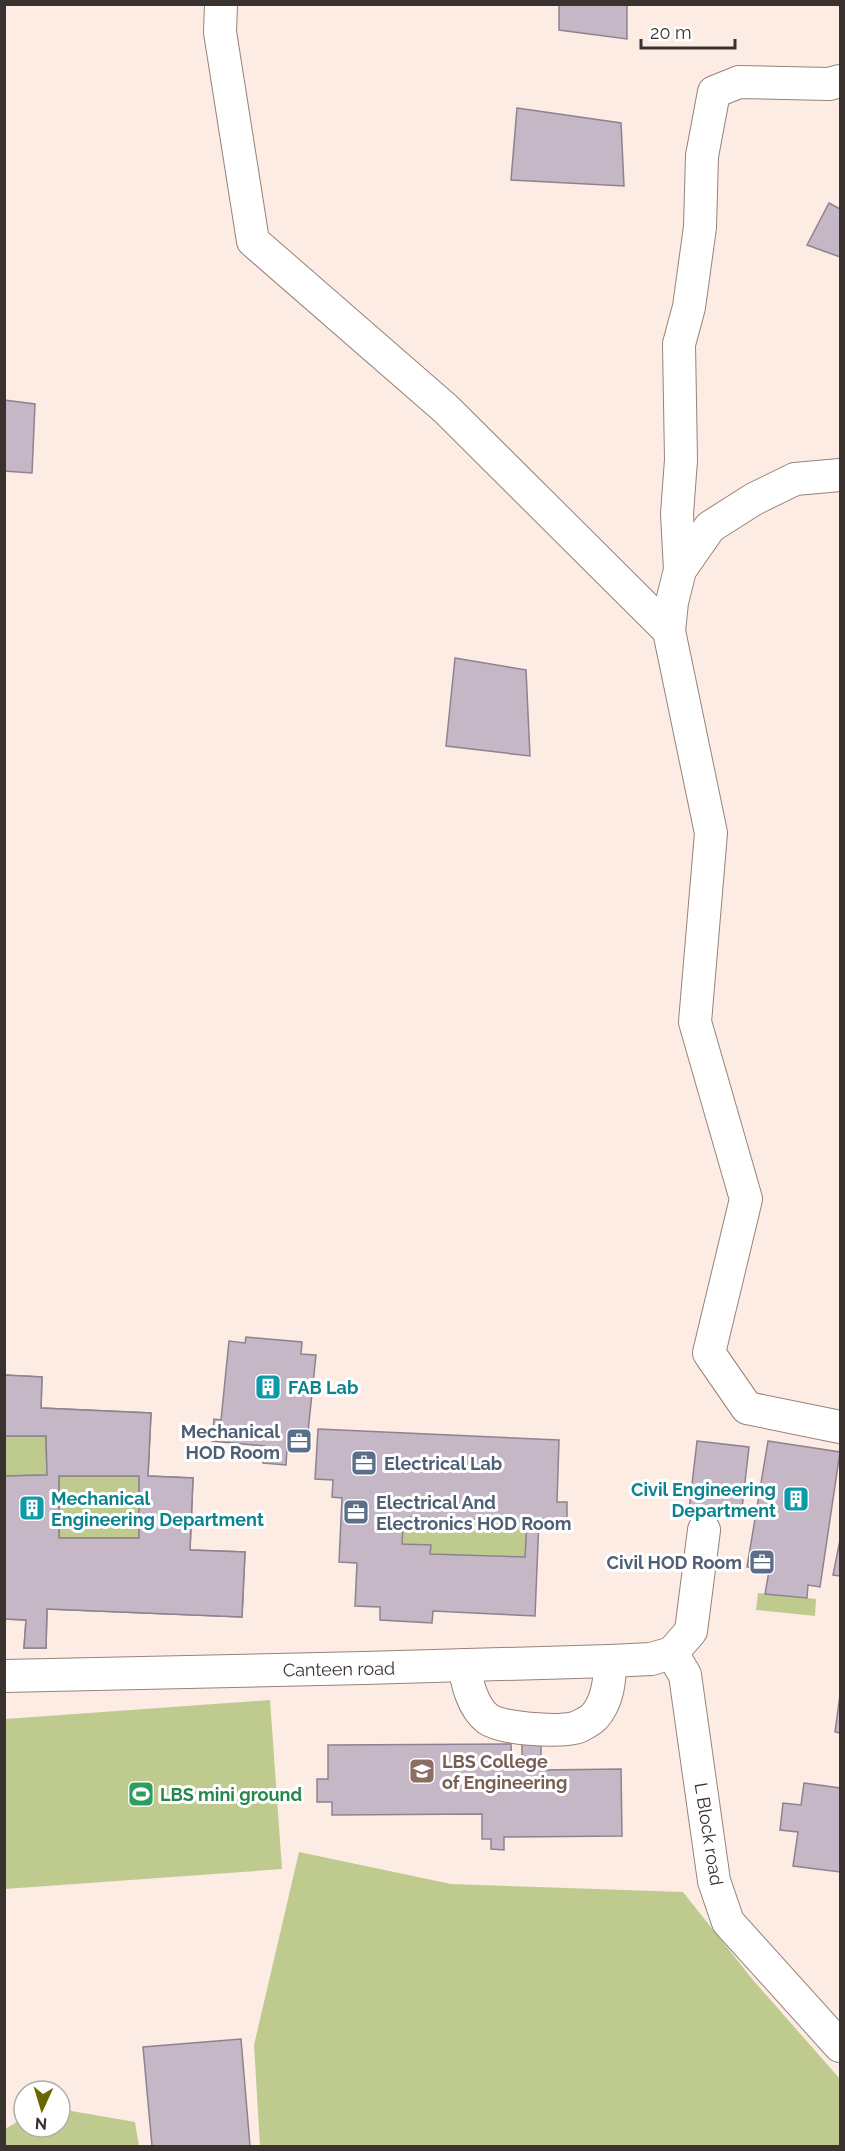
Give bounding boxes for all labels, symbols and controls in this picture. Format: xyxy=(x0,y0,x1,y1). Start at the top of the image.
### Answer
scale bar xyxy=(641,12,736,50)
text: 20 m xyxy=(650,22,692,43)
building icon: FAB Lab xyxy=(253,1372,283,1402)
place label: FAB Lab xyxy=(288,1377,358,1398)
place label: Mechanical HOD Room xyxy=(181,1421,280,1463)
office icon: Mechanical HOD Room xyxy=(284,1426,314,1456)
office icon: Electrical Lab xyxy=(349,1448,379,1478)
place label: Electrical Lab xyxy=(384,1453,502,1474)
place label: Civil Engineering Department xyxy=(631,1479,776,1521)
building icon: Civil Engineering Department xyxy=(781,1484,811,1514)
place label: Mechanical Engineering Department xyxy=(51,1488,264,1530)
place label: Electrical And Electronics HOD Room xyxy=(376,1492,571,1534)
building icon: Mechanical Engineering Department xyxy=(17,1493,47,1523)
office icon: Electrical And Electronics HOD Room xyxy=(341,1497,371,1527)
office icon: Civil HOD Room xyxy=(747,1547,777,1577)
place label: Civil HOD Room xyxy=(607,1552,742,1573)
street label: Canteen road xyxy=(283,1658,395,1680)
place label: LBS College of Engineering xyxy=(442,1751,567,1793)
school or university icon: LBS College of Engineering xyxy=(407,1756,437,1786)
sports icon: LBS mini ground xyxy=(126,1779,156,1809)
street label: L Block road xyxy=(691,1781,727,1887)
place label: LBS mini ground xyxy=(160,1784,302,1805)
north arrow xyxy=(12,2079,72,2139)
text: N xyxy=(34,2114,48,2133)

